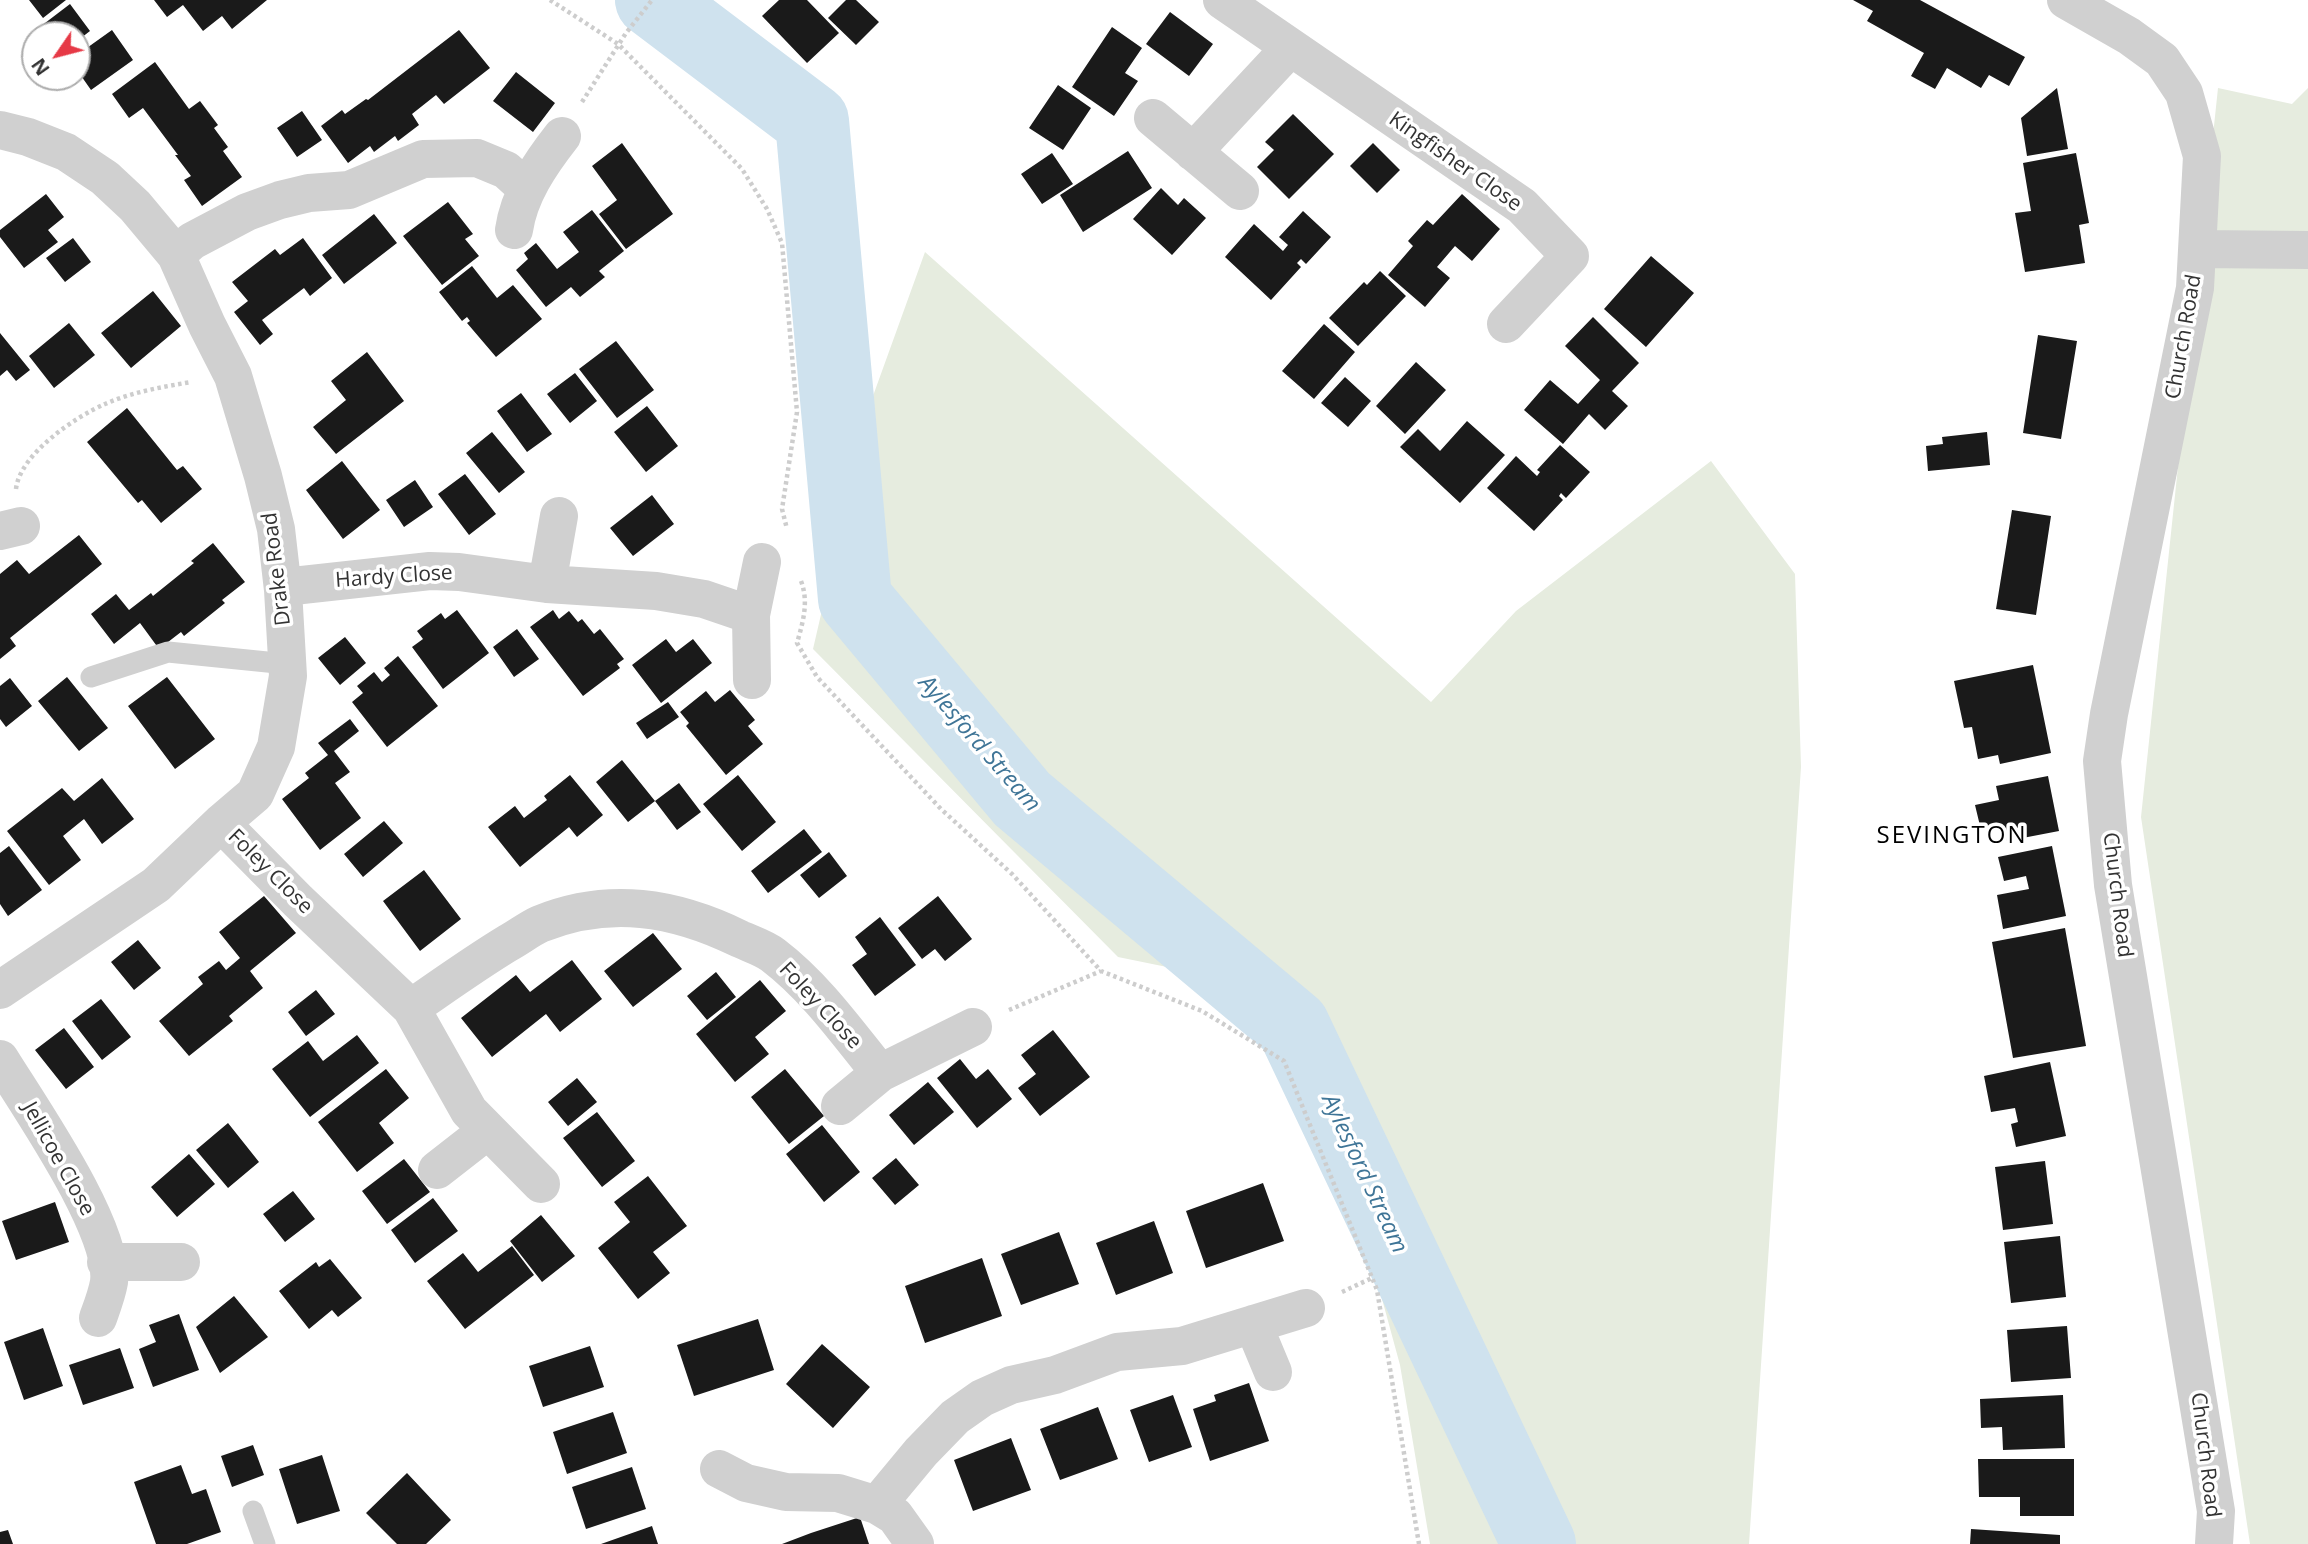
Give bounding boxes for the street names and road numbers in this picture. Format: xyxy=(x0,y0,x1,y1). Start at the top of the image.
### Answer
street label: Kingfisher Close xyxy=(1384,107,1526,217)
street label: Church Road xyxy=(2161,273,2207,401)
street label: Drake Road xyxy=(258,511,296,627)
street label: Hardy Close xyxy=(335,560,453,594)
street label: Foley Close xyxy=(222,824,318,920)
street label: Church Road xyxy=(2097,831,2137,959)
street label: Foley Close xyxy=(773,957,867,1055)
street label: Jellicoe Close xyxy=(16,1098,100,1220)
street label: Church Road xyxy=(2185,1391,2225,1519)

